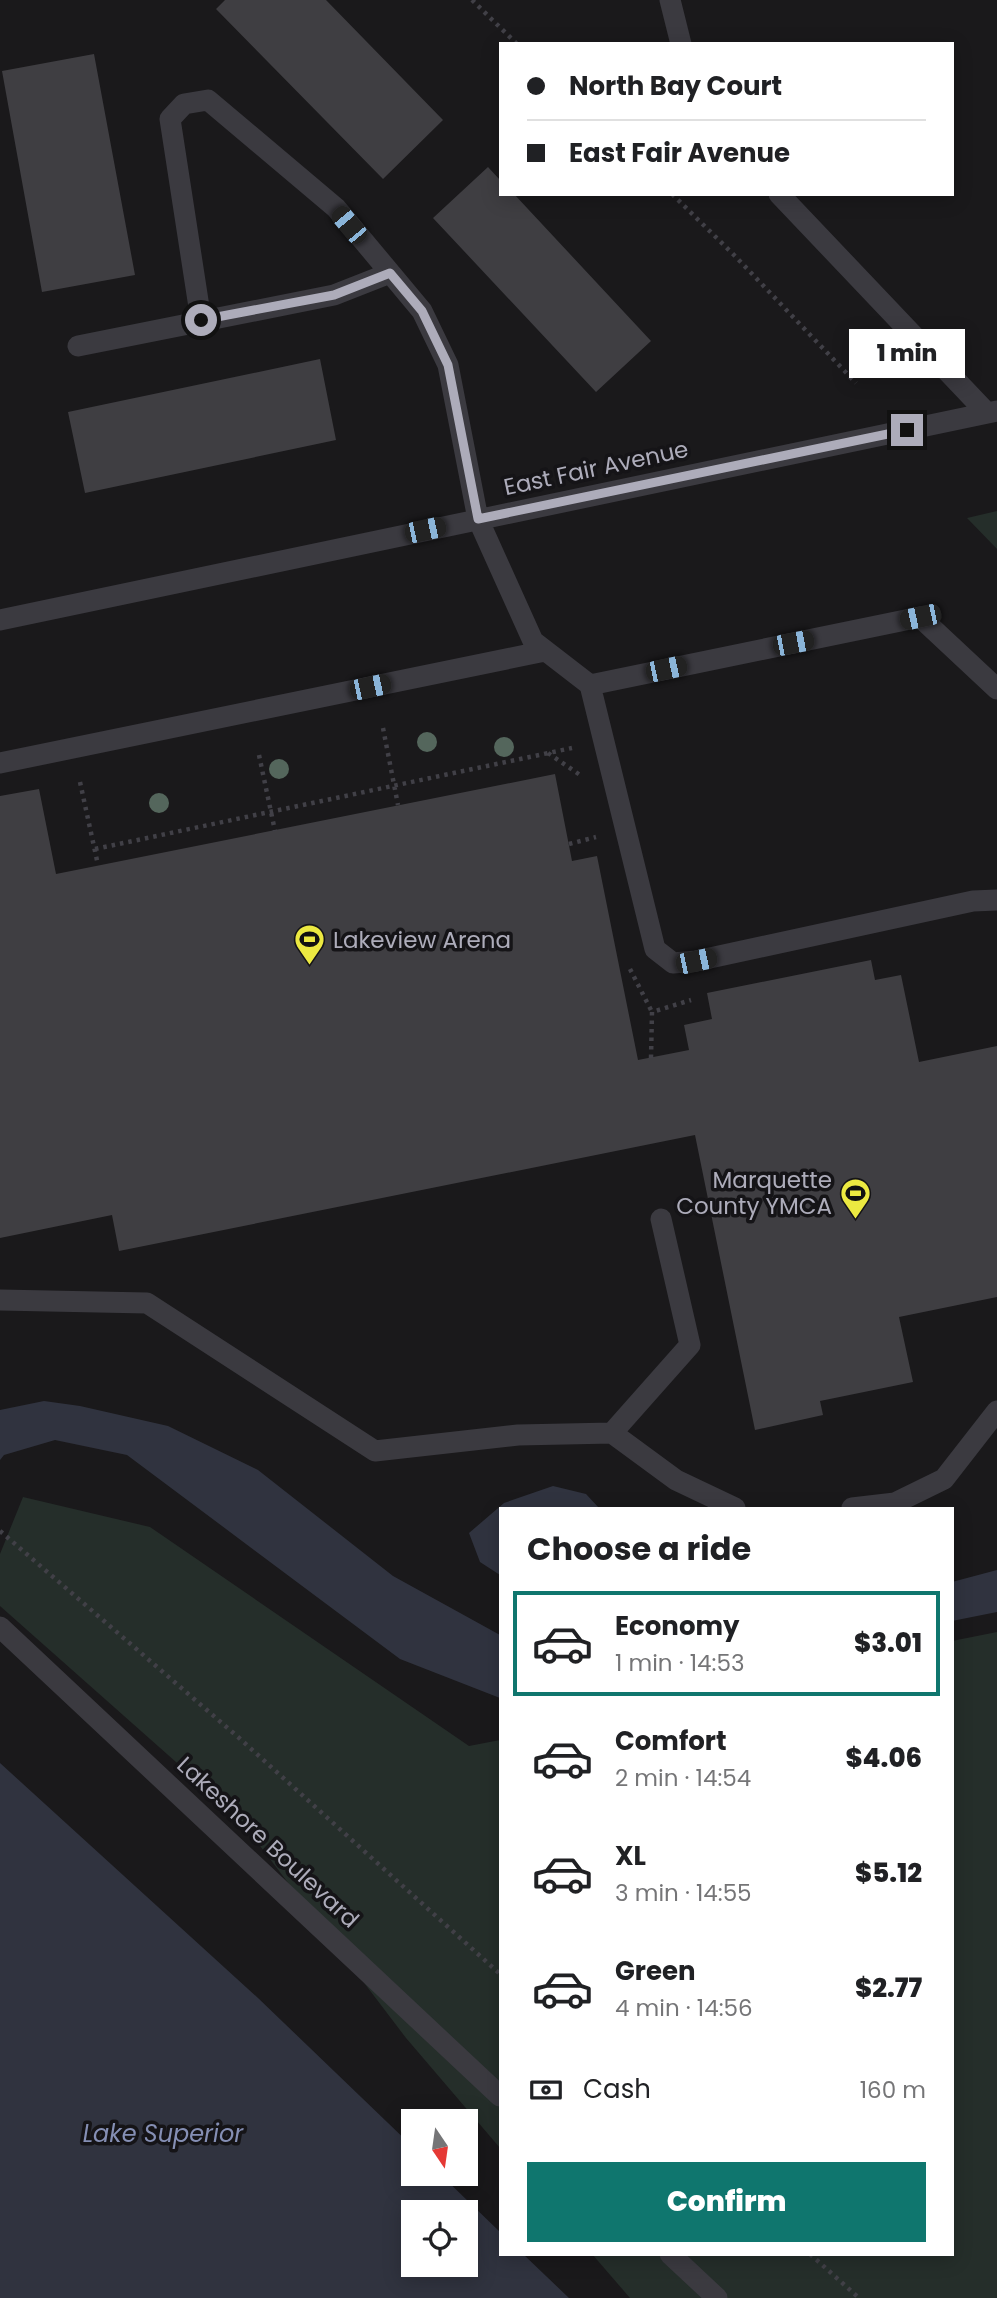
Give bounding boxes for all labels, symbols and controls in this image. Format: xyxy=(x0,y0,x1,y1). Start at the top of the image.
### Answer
text: North Bay Court xyxy=(569,68,782,104)
text: East Fair Avenue xyxy=(569,135,790,171)
car xyxy=(328,202,371,248)
route start xyxy=(185,304,217,336)
callout: 1 min xyxy=(849,328,965,378)
text: 1 min xyxy=(877,337,937,369)
route end xyxy=(891,414,923,446)
street label: East Fair Avenue xyxy=(501,433,691,503)
car xyxy=(403,515,448,545)
car xyxy=(898,602,943,632)
car xyxy=(771,629,816,657)
car xyxy=(644,654,689,684)
car xyxy=(348,672,393,702)
sports icon: Lakeview Arena xyxy=(293,923,327,967)
place label: Lakeview Arena xyxy=(333,924,511,956)
car xyxy=(674,946,719,976)
place label: Marquette County YMCA xyxy=(676,1164,832,1222)
sports icon: Marquette County YMCA xyxy=(838,1176,872,1220)
text: Choose a ride xyxy=(527,1526,751,1571)
text: Economy xyxy=(615,1608,739,1644)
icon: car xyxy=(531,1612,594,1675)
text: $3.01 xyxy=(854,1625,922,1661)
text: 1 min · 14:53 xyxy=(615,1647,744,1679)
text: Comfort xyxy=(615,1723,727,1759)
icon: car xyxy=(531,1727,594,1790)
text: $4.06 xyxy=(845,1740,922,1776)
street label: Lakeshore Boulevard xyxy=(170,1749,366,1935)
text: 2 min · 14:54 xyxy=(615,1762,751,1794)
text: XL xyxy=(615,1838,646,1874)
icon: car xyxy=(531,1842,594,1905)
text: $5.12 xyxy=(855,1855,922,1891)
text: 3 min · 14:55 xyxy=(615,1877,752,1909)
text: Green xyxy=(615,1953,696,1989)
icon: car xyxy=(531,1957,594,2020)
text: $2.77 xyxy=(855,1970,922,2006)
text: 4 min · 14:56 xyxy=(615,1992,753,2024)
icon: cash xyxy=(527,2071,565,2109)
text: Cash xyxy=(583,2071,651,2107)
text: 160 m xyxy=(860,2074,926,2106)
north arrow xyxy=(401,2109,478,2186)
map controls xyxy=(401,2109,478,2277)
water label: Lake Superior xyxy=(83,2117,244,2150)
button: Confirm xyxy=(527,2162,926,2242)
button: locate xyxy=(401,2200,478,2277)

